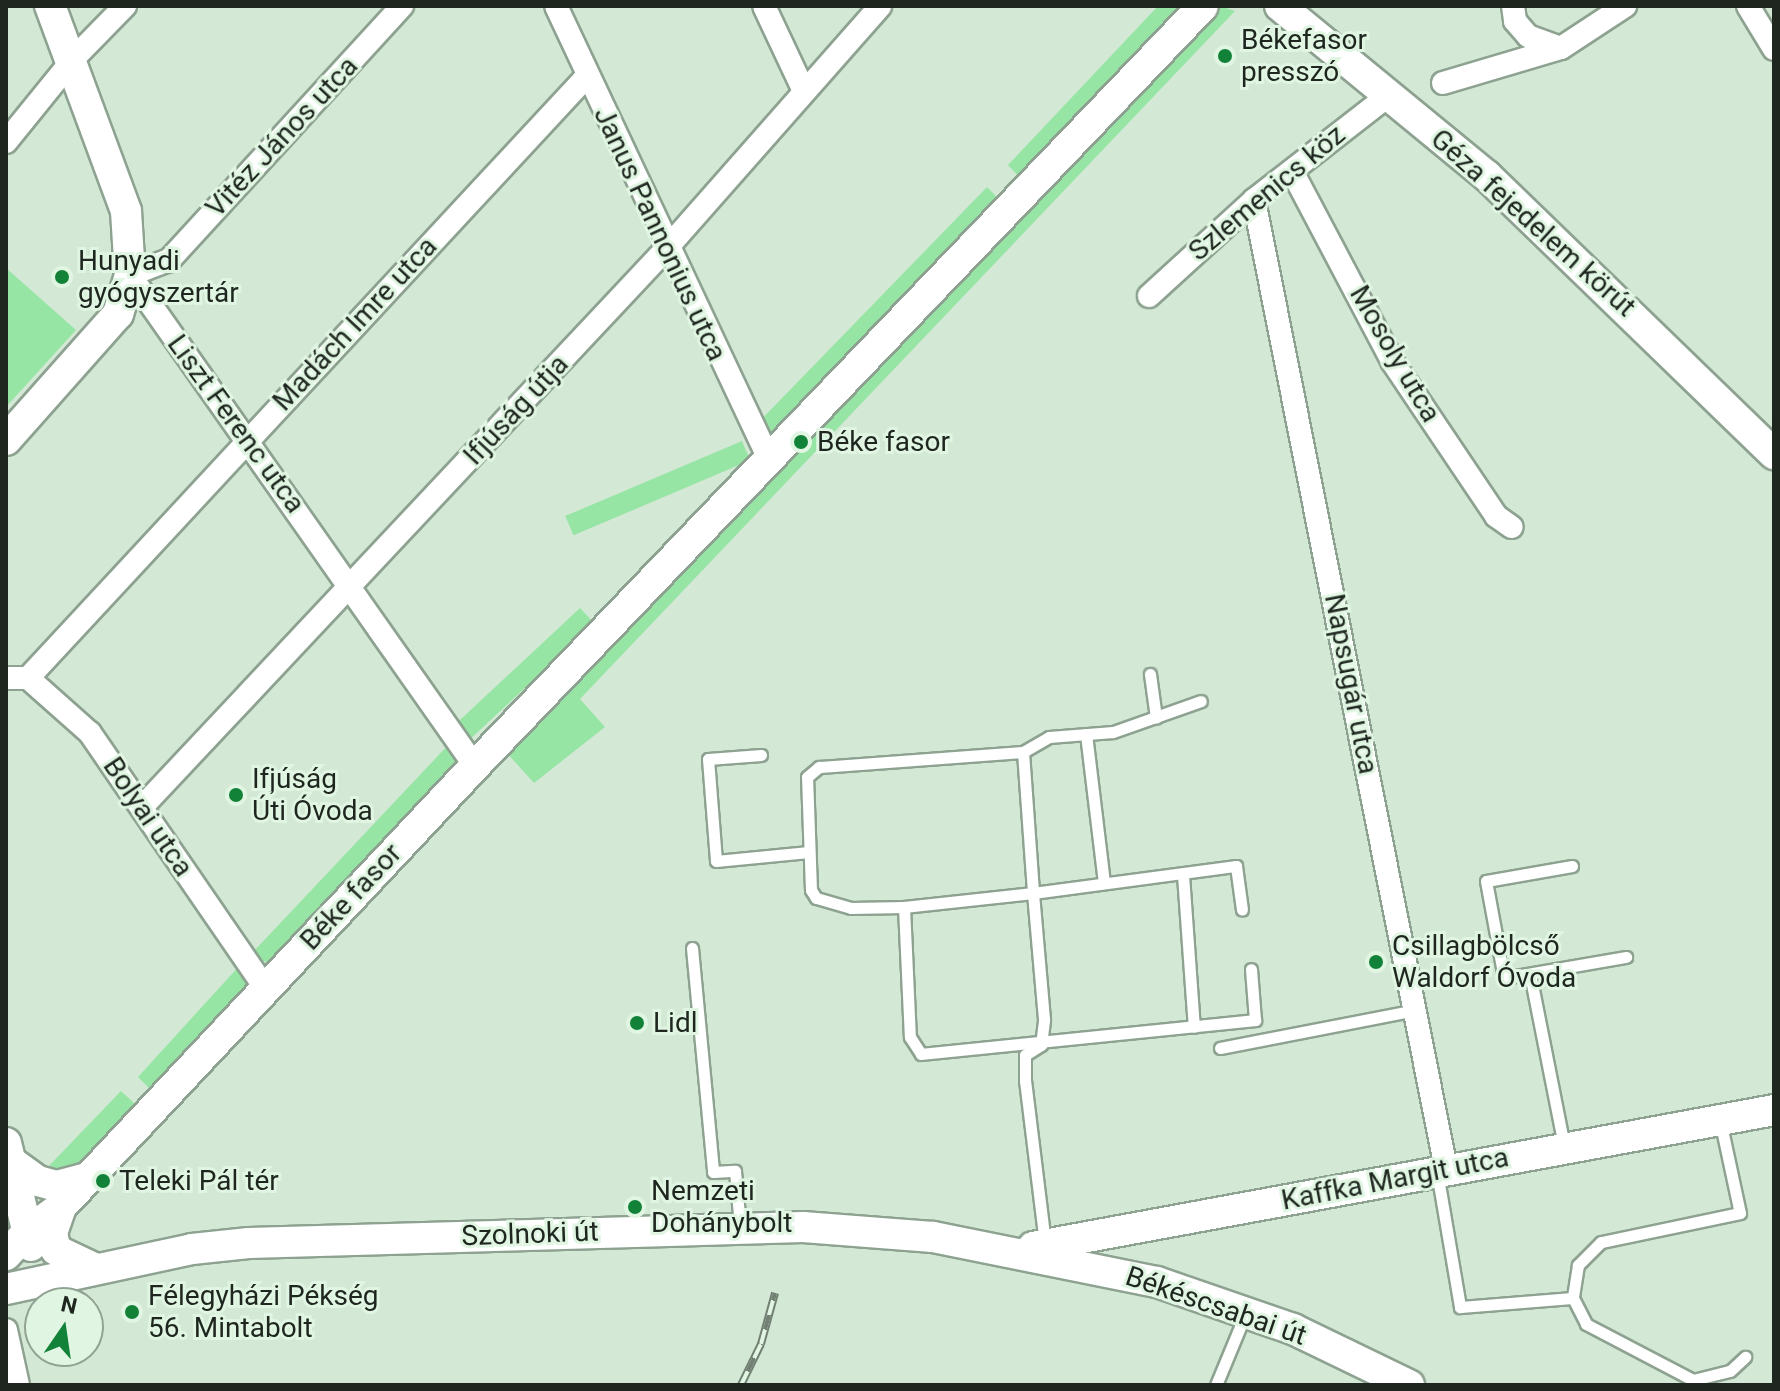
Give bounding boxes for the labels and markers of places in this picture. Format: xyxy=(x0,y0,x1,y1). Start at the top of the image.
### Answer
place label: Békefasor presszó xyxy=(1241,23,1367,89)
marker: Békefasor presszó xyxy=(1216,47,1234,65)
place label: Hunyadi gyógyszertár xyxy=(78,244,239,310)
marker: Hunyadi gyógyszertár xyxy=(53,268,71,286)
place label: Béke fasor xyxy=(817,425,950,459)
marker: Béke fasor xyxy=(792,433,810,451)
place label: Ifjúság Úti Óvoda xyxy=(252,762,373,828)
marker: Ifjúság Úti Óvoda xyxy=(227,786,245,804)
place label: Csillagbölcső Waldorf Óvoda xyxy=(1392,929,1576,995)
marker: Csillagbölcső Waldorf Óvoda xyxy=(1367,953,1385,971)
place label: Lidl xyxy=(653,1006,697,1040)
marker: Lidl xyxy=(628,1014,646,1032)
place label: Teleki Pál tér xyxy=(119,1164,279,1198)
marker: Teleki Pál tér xyxy=(94,1172,112,1190)
place label: Nemzeti Dohánybolt xyxy=(651,1174,792,1240)
marker: Nemzeti Dohánybolt xyxy=(626,1198,644,1216)
place label: Félegyházi Pékség 56. Mintabolt xyxy=(148,1279,379,1345)
marker: Félegyházi Pékség 56. Mintabolt xyxy=(123,1303,141,1321)

